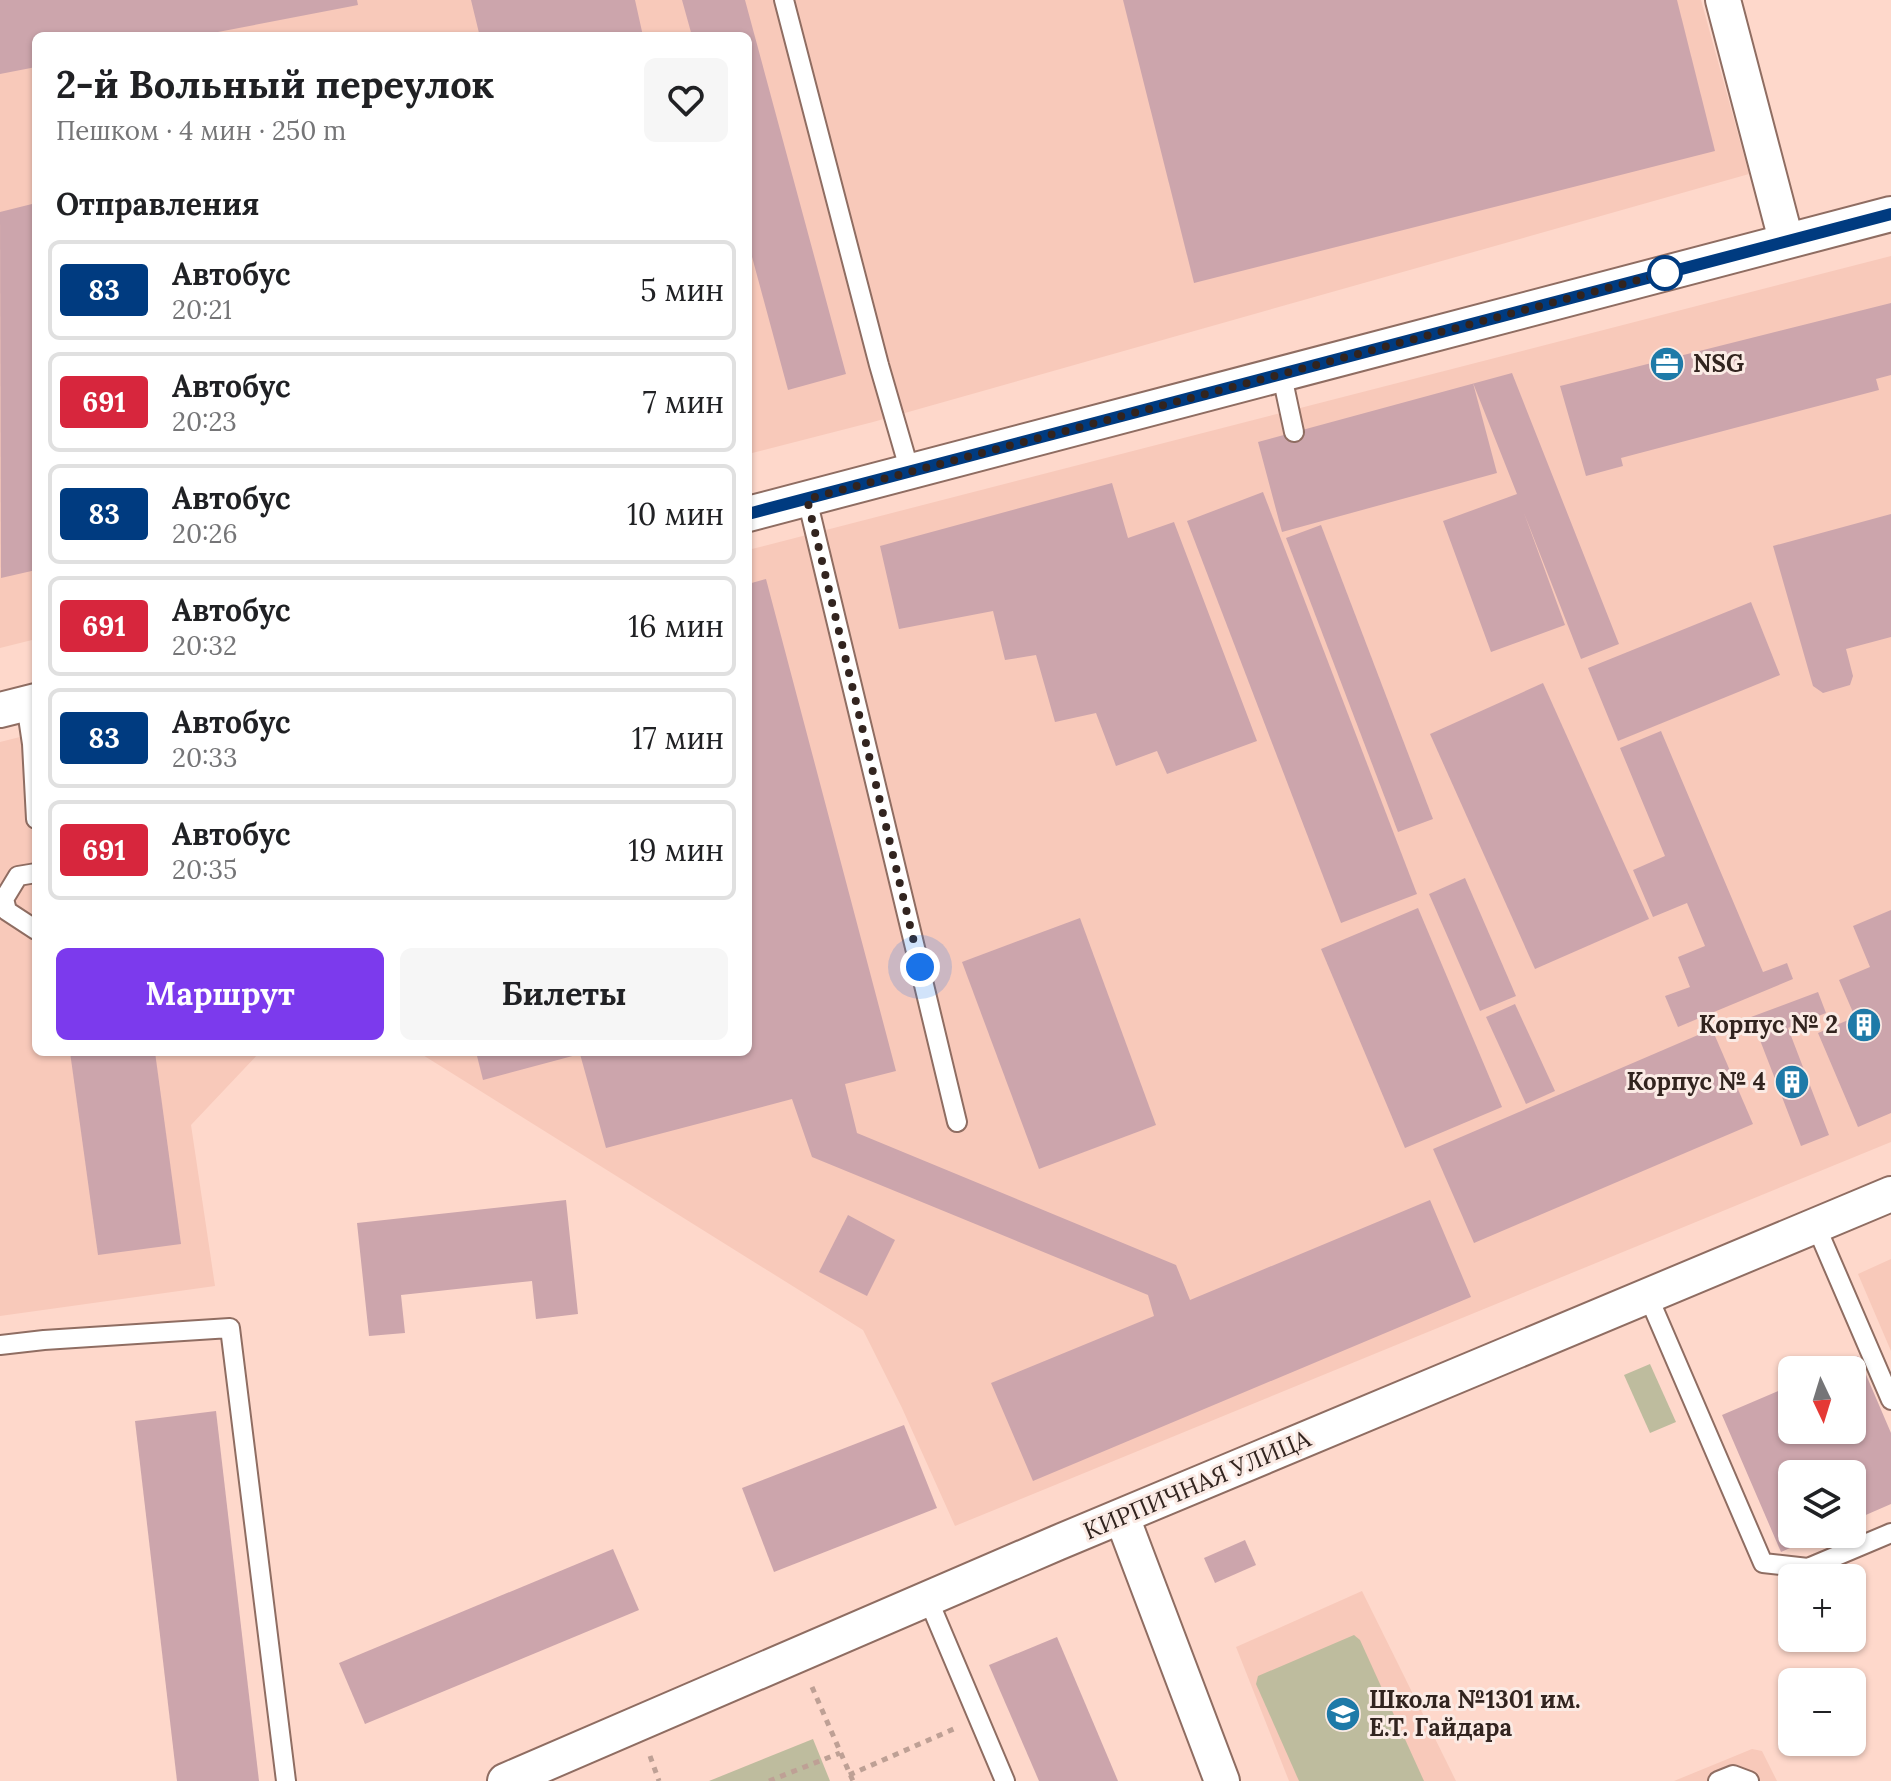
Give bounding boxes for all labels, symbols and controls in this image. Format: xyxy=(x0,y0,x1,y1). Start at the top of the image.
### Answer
button: heart xyxy=(644,58,728,142)
text: 2-й Вольный переулок xyxy=(56,60,494,108)
text: Пешком · 4 мин · 250 m xyxy=(56,114,346,147)
text: Отправления xyxy=(56,185,259,223)
text: Автобус xyxy=(172,255,291,293)
unlabelled marker xyxy=(1648,256,1682,290)
text: 5 мин xyxy=(640,271,724,309)
text: 83 xyxy=(88,272,120,308)
text: 20:21 xyxy=(172,293,232,326)
office icon: NSG xyxy=(1648,345,1686,383)
place label: NSG xyxy=(1693,348,1744,379)
text: Автобус xyxy=(172,367,291,405)
text: 7 мин xyxy=(643,383,724,421)
text: 691 xyxy=(82,384,126,420)
text: 20:23 xyxy=(172,405,237,438)
text: Автобус xyxy=(172,479,291,517)
text: 10 мин xyxy=(627,495,724,533)
text: 83 xyxy=(88,496,120,532)
text: 20:26 xyxy=(172,517,238,550)
text: Автобус xyxy=(172,591,291,629)
text: 16 мин xyxy=(628,607,724,645)
text: 691 xyxy=(82,608,126,644)
text: 20:32 xyxy=(172,629,237,662)
text: Автобус xyxy=(172,703,291,741)
text: 17 мин xyxy=(632,719,724,757)
text: 83 xyxy=(88,720,120,756)
text: 20:33 xyxy=(172,741,238,774)
text: Автобус xyxy=(172,815,291,853)
text: 19 мин xyxy=(628,831,724,869)
text: 691 xyxy=(82,832,126,868)
text: 20:35 xyxy=(172,853,237,886)
your location xyxy=(900,947,940,987)
button: Маршрут xyxy=(56,948,384,1040)
button: Билеты xyxy=(400,948,728,1040)
building icon: Корпус № 2 xyxy=(1845,1006,1883,1044)
place label: Корпус № 2 xyxy=(1699,1009,1838,1040)
building icon: Корпус № 4 xyxy=(1773,1063,1811,1101)
place label: Корпус № 4 xyxy=(1626,1066,1766,1097)
north arrow xyxy=(1778,1356,1866,1444)
map controls xyxy=(1778,1356,1866,1756)
street label: КИРПИЧНАЯ УЛИЦА xyxy=(1079,1422,1316,1546)
button: layers xyxy=(1778,1460,1866,1548)
button: + xyxy=(1778,1564,1866,1652)
button: − xyxy=(1778,1668,1866,1756)
place label: Школа №1301 им. Е.Т. Гайдара xyxy=(1369,1684,1581,1743)
school or university icon: Школа №1301 им. Е.Т. Гайдара xyxy=(1324,1695,1362,1733)

